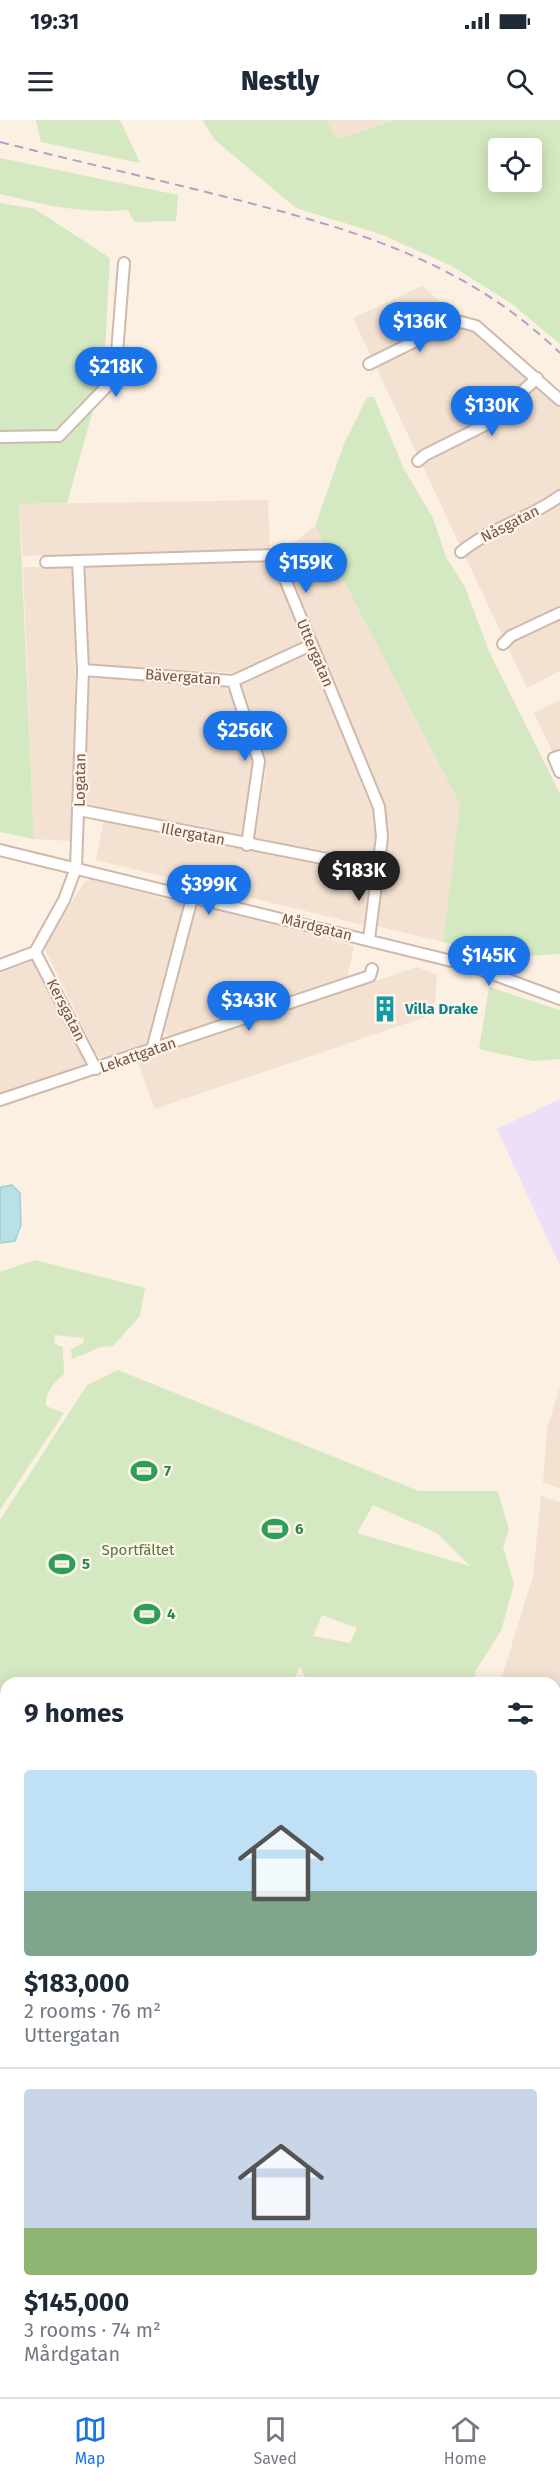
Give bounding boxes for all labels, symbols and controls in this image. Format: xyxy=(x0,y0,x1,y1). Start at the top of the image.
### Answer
text: 19:31 xyxy=(30,8,79,35)
icon: menu xyxy=(24,65,57,98)
text: Nestly xyxy=(241,65,319,97)
icon: search xyxy=(503,65,536,98)
map controls xyxy=(488,138,542,192)
button: locate xyxy=(488,138,542,192)
pin: $136K xyxy=(378,302,462,353)
text: $136K xyxy=(393,309,447,333)
pin: $218K xyxy=(74,347,158,398)
text: $218K xyxy=(89,354,143,378)
pin: $130K xyxy=(450,386,534,437)
text: $130K xyxy=(465,393,519,417)
street label: Nåsgatan xyxy=(478,502,542,546)
pin: $159K xyxy=(264,543,348,594)
text: $159K xyxy=(279,550,333,574)
street label: Uttergatan xyxy=(293,616,337,690)
street label: Bävergatan xyxy=(144,665,222,689)
pin: $256K xyxy=(203,711,287,762)
text: $256K xyxy=(217,718,273,742)
street label: Logatan xyxy=(71,753,89,807)
street label: Illergatan xyxy=(159,819,227,849)
pin: $183K xyxy=(317,851,401,902)
text: $183K xyxy=(332,858,386,882)
pin: $399K xyxy=(167,865,251,916)
text: $399K xyxy=(181,872,237,896)
street label: Mårdgatan xyxy=(280,910,354,944)
pin: $145K xyxy=(447,936,531,987)
text: $145K xyxy=(462,943,516,967)
street label: Kersgatan xyxy=(43,976,89,1044)
pin: $343K xyxy=(207,981,291,1032)
text: $343K xyxy=(221,988,277,1012)
building icon: Villa Drake xyxy=(370,994,400,1024)
place label: Villa Drake xyxy=(404,1000,478,1018)
street label: Lekattgatan xyxy=(98,1034,178,1076)
sports icon: 7 xyxy=(129,1456,159,1486)
place label: 7 xyxy=(164,1462,171,1480)
sports icon: 6 xyxy=(260,1514,290,1544)
place label: 6 xyxy=(295,1520,304,1538)
park label: Sportfältet xyxy=(102,1541,175,1559)
sports icon: 5 xyxy=(47,1549,77,1579)
place label: 5 xyxy=(82,1555,90,1573)
sports icon: 4 xyxy=(132,1599,162,1629)
place label: 4 xyxy=(167,1605,176,1623)
icon: filters xyxy=(504,1697,537,1730)
text: 9 homes xyxy=(24,1698,124,1729)
icon: home xyxy=(227,1809,335,1917)
text: $183,000 xyxy=(24,1968,130,1999)
text: 2 rooms · 76 m² xyxy=(24,1999,161,2023)
text: Uttergatan xyxy=(24,2023,120,2047)
icon: home xyxy=(227,2128,335,2236)
text: $145,000 xyxy=(24,2287,129,2318)
text: 3 rooms · 74 m² xyxy=(24,2318,161,2342)
text: Mårdgatan xyxy=(24,2342,120,2366)
tab: Map xyxy=(74,2413,107,2468)
tab: Saved xyxy=(254,2413,297,2468)
tab: Home xyxy=(444,2413,486,2468)

